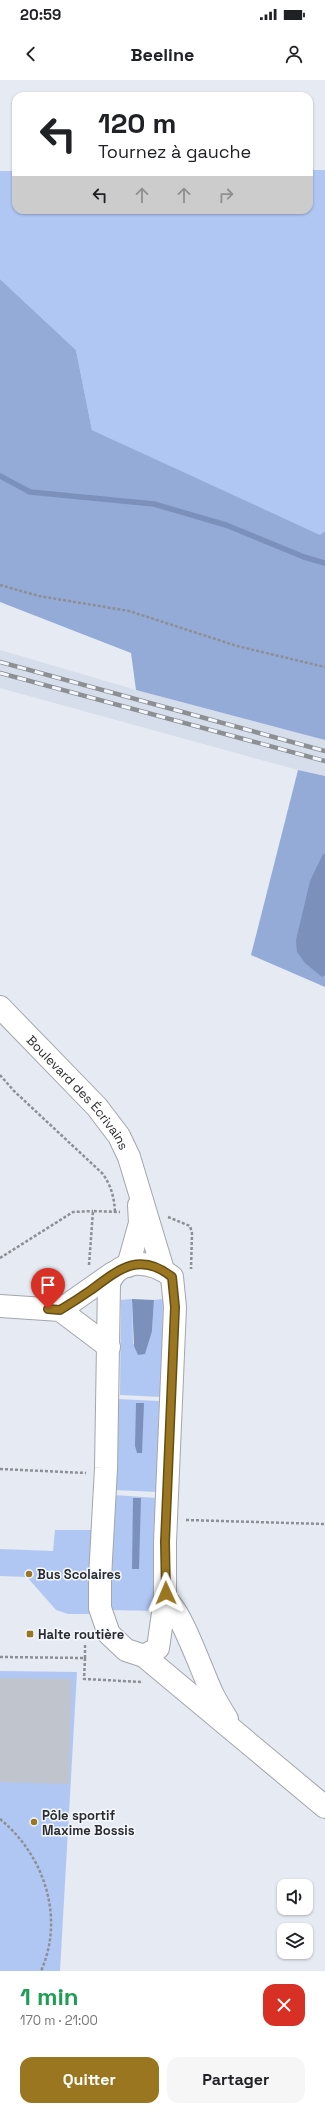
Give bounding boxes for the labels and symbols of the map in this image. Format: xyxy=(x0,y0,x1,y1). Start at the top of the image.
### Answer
street label: Boulevard des Écrivains xyxy=(23,1032,132,1153)
pin xyxy=(31,1268,65,1309)
place label: Bus Scolaires xyxy=(37,1566,121,1583)
marker: Bus Scolaires xyxy=(24,1569,34,1579)
position arrow xyxy=(145,1572,187,1614)
place label: Halte routière xyxy=(38,1626,124,1643)
marker: Halte routière xyxy=(25,1629,35,1639)
place label: Pôle sportif Maxime Bossis xyxy=(42,1807,135,1839)
marker: Pôle sportif Maxime Bossis xyxy=(29,1817,39,1827)

